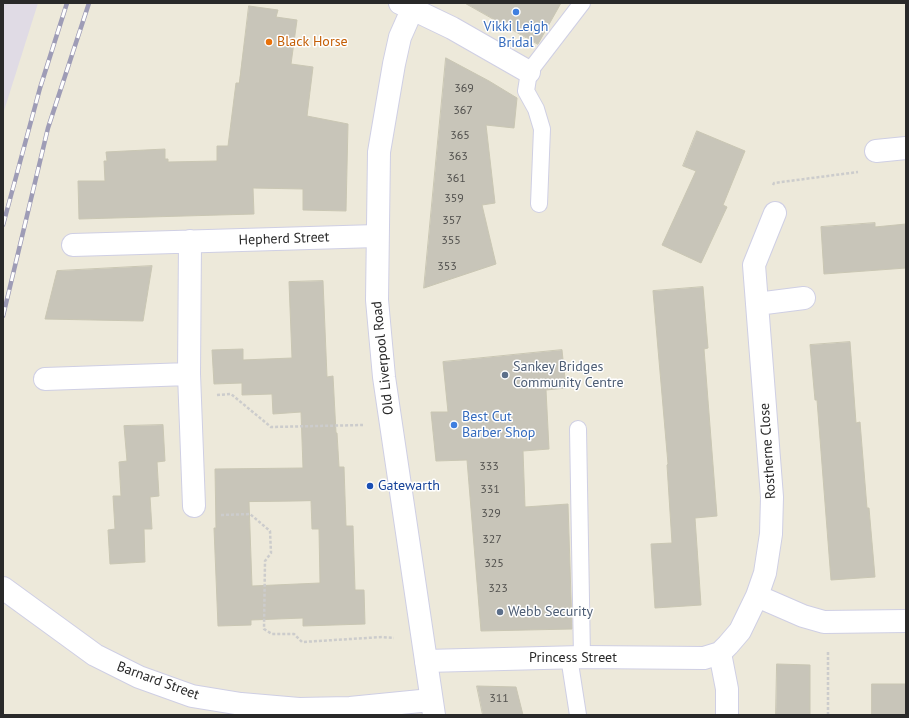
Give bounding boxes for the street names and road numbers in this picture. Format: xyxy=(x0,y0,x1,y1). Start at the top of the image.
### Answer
street label: Hepherd Street xyxy=(238,229,330,249)
street label: Old Liverpool Road xyxy=(369,300,397,416)
street label: Rostherne Close xyxy=(756,402,780,500)
street label: Princess Street xyxy=(529,650,617,666)
street label: Barnard Street xyxy=(115,658,201,704)

